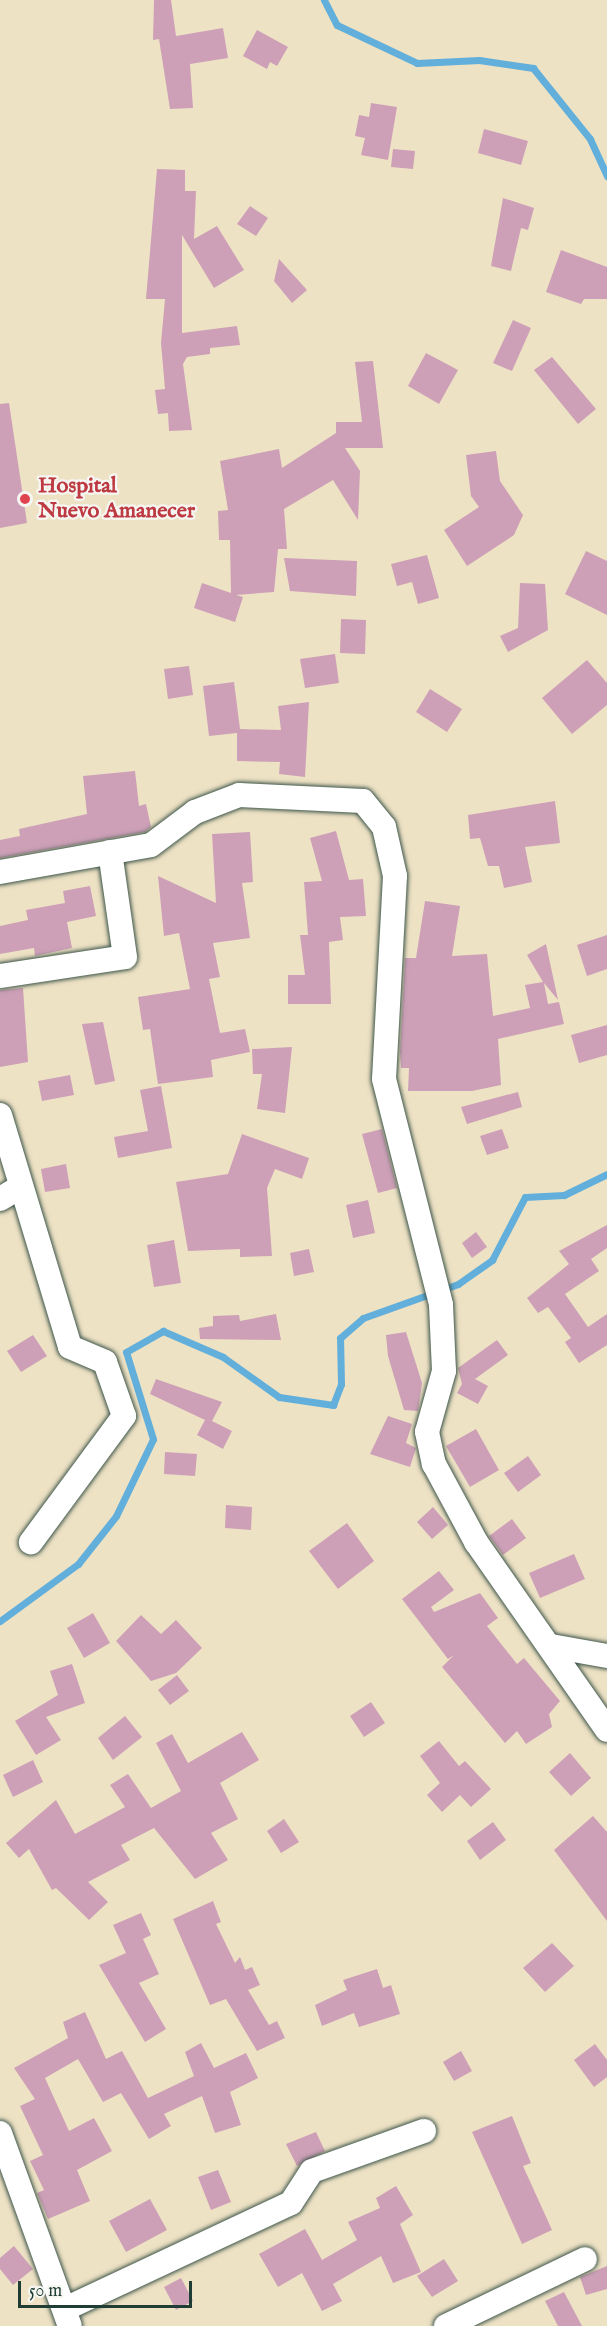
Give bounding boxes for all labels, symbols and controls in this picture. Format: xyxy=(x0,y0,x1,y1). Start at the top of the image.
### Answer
place label: Hospital Nuevo Amanecer xyxy=(38,473,195,524)
marker: Hospital Nuevo Amanecer xyxy=(16,490,34,508)
scale bar xyxy=(21,2269,195,2307)
text: 50 m xyxy=(29,2280,62,2303)

